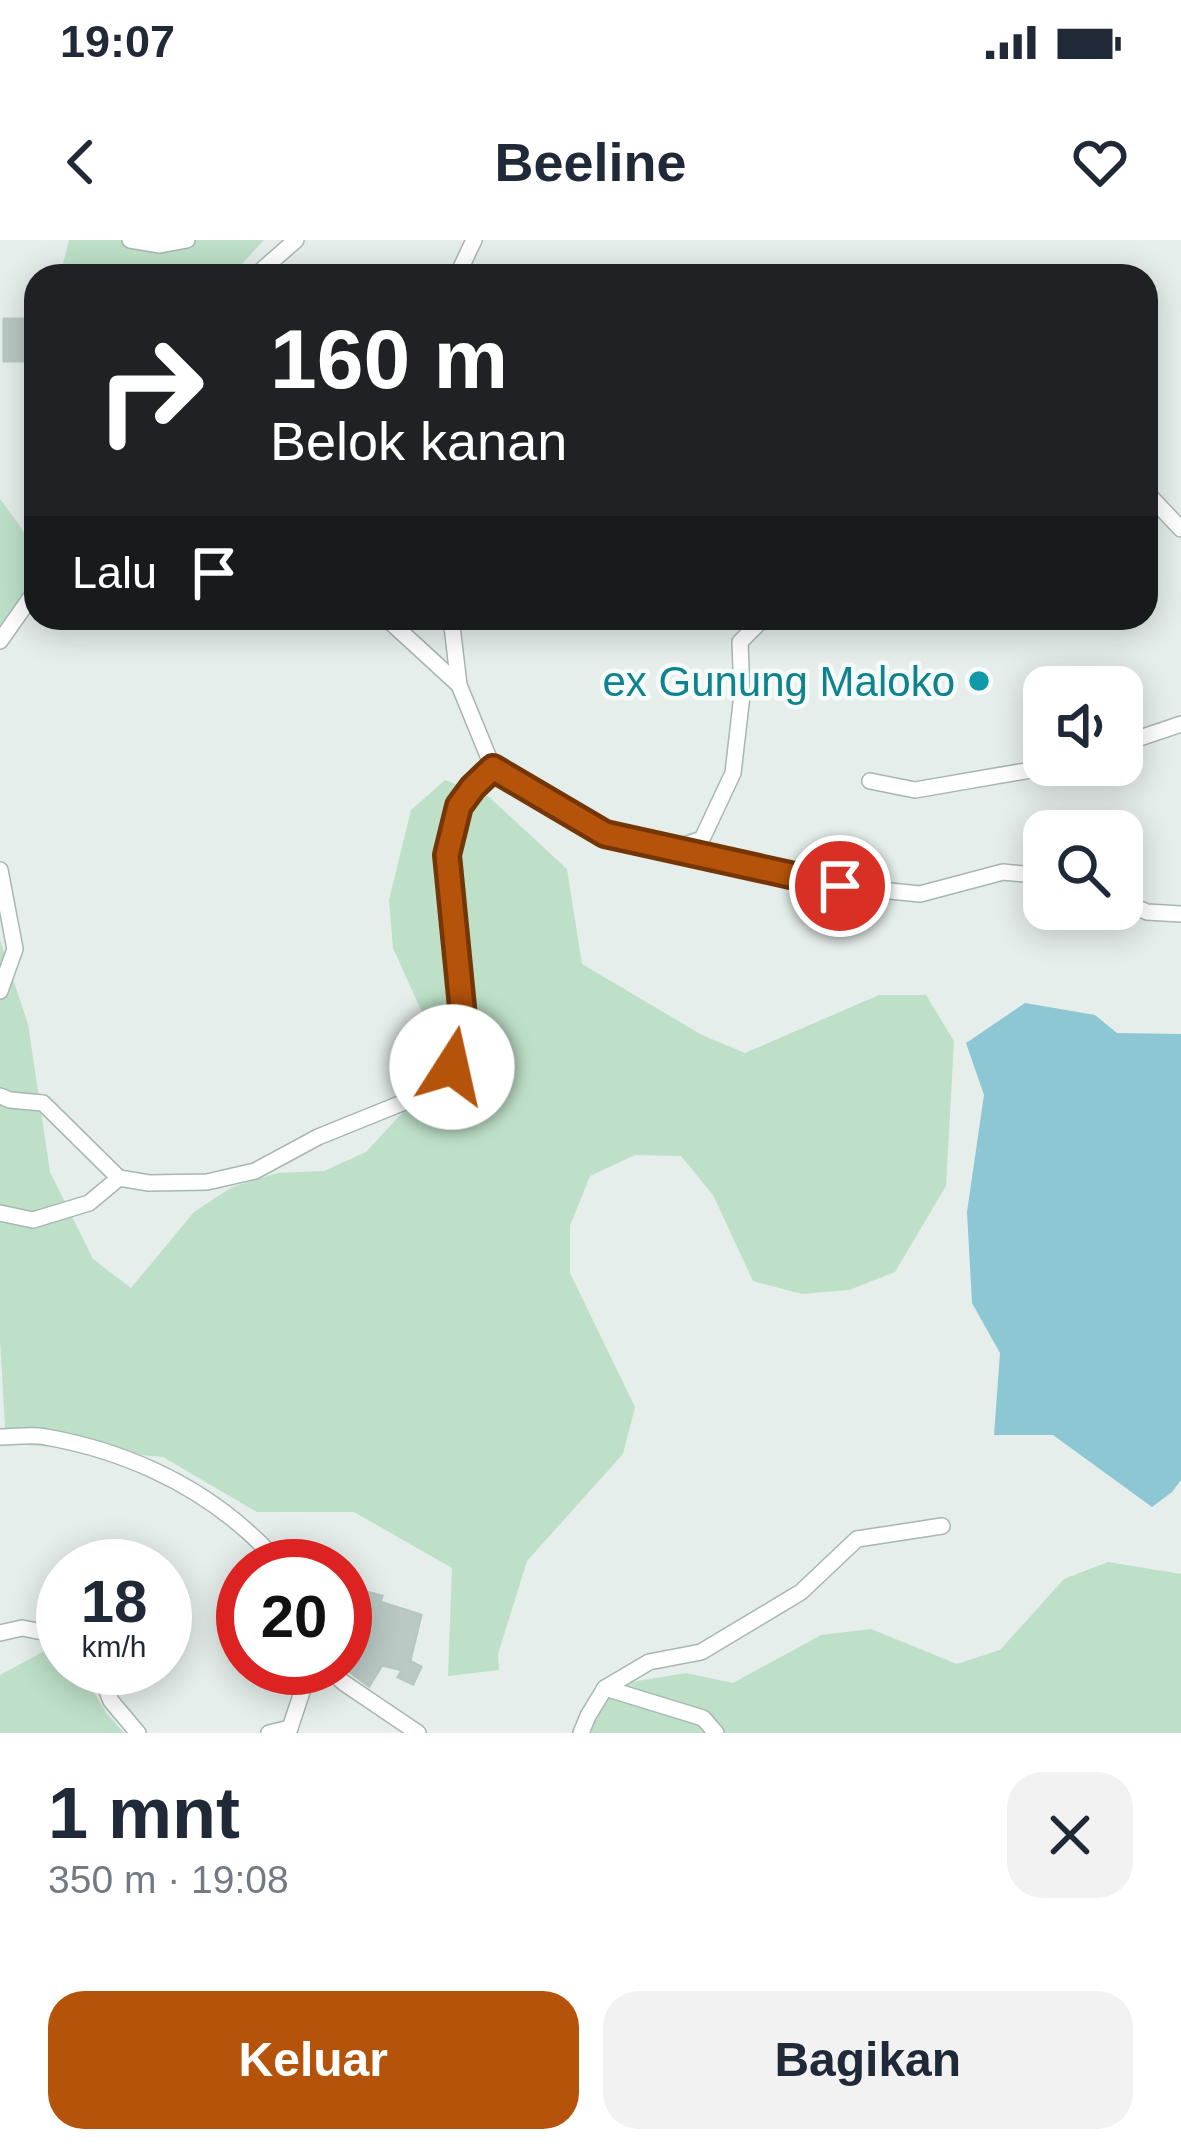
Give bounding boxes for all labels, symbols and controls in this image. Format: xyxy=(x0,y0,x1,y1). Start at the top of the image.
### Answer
text: 19:07 xyxy=(60,16,175,67)
icon: back xyxy=(48,129,114,195)
icon: heart xyxy=(1067,129,1133,195)
text: Beeline xyxy=(494,132,687,192)
icon: right xyxy=(72,312,228,468)
text: 160 m xyxy=(270,312,508,406)
text: Belok kanan xyxy=(270,411,567,471)
icon: arrive xyxy=(181,540,247,606)
text: Lalu xyxy=(72,547,157,598)
place label: ex Gunung Maloko xyxy=(602,658,955,705)
map controls xyxy=(1023,666,1143,930)
button: sound xyxy=(1023,666,1143,786)
marker: ex Gunung Maloko xyxy=(966,668,992,694)
button: search xyxy=(1023,810,1143,930)
pin xyxy=(789,835,891,937)
icon: arrive xyxy=(807,853,873,919)
position arrow xyxy=(389,1004,515,1130)
speed limit sign: 20 xyxy=(216,1539,372,1695)
text: 18 xyxy=(81,1568,147,1635)
text: km/h xyxy=(81,1630,147,1663)
button: close xyxy=(1007,1772,1133,1898)
text: 1 mnt xyxy=(48,1773,240,1853)
text: 350 m · 19:08 xyxy=(48,1858,289,1901)
button: Keluar xyxy=(48,1991,579,2129)
button: Bagikan xyxy=(603,1991,1133,2129)

